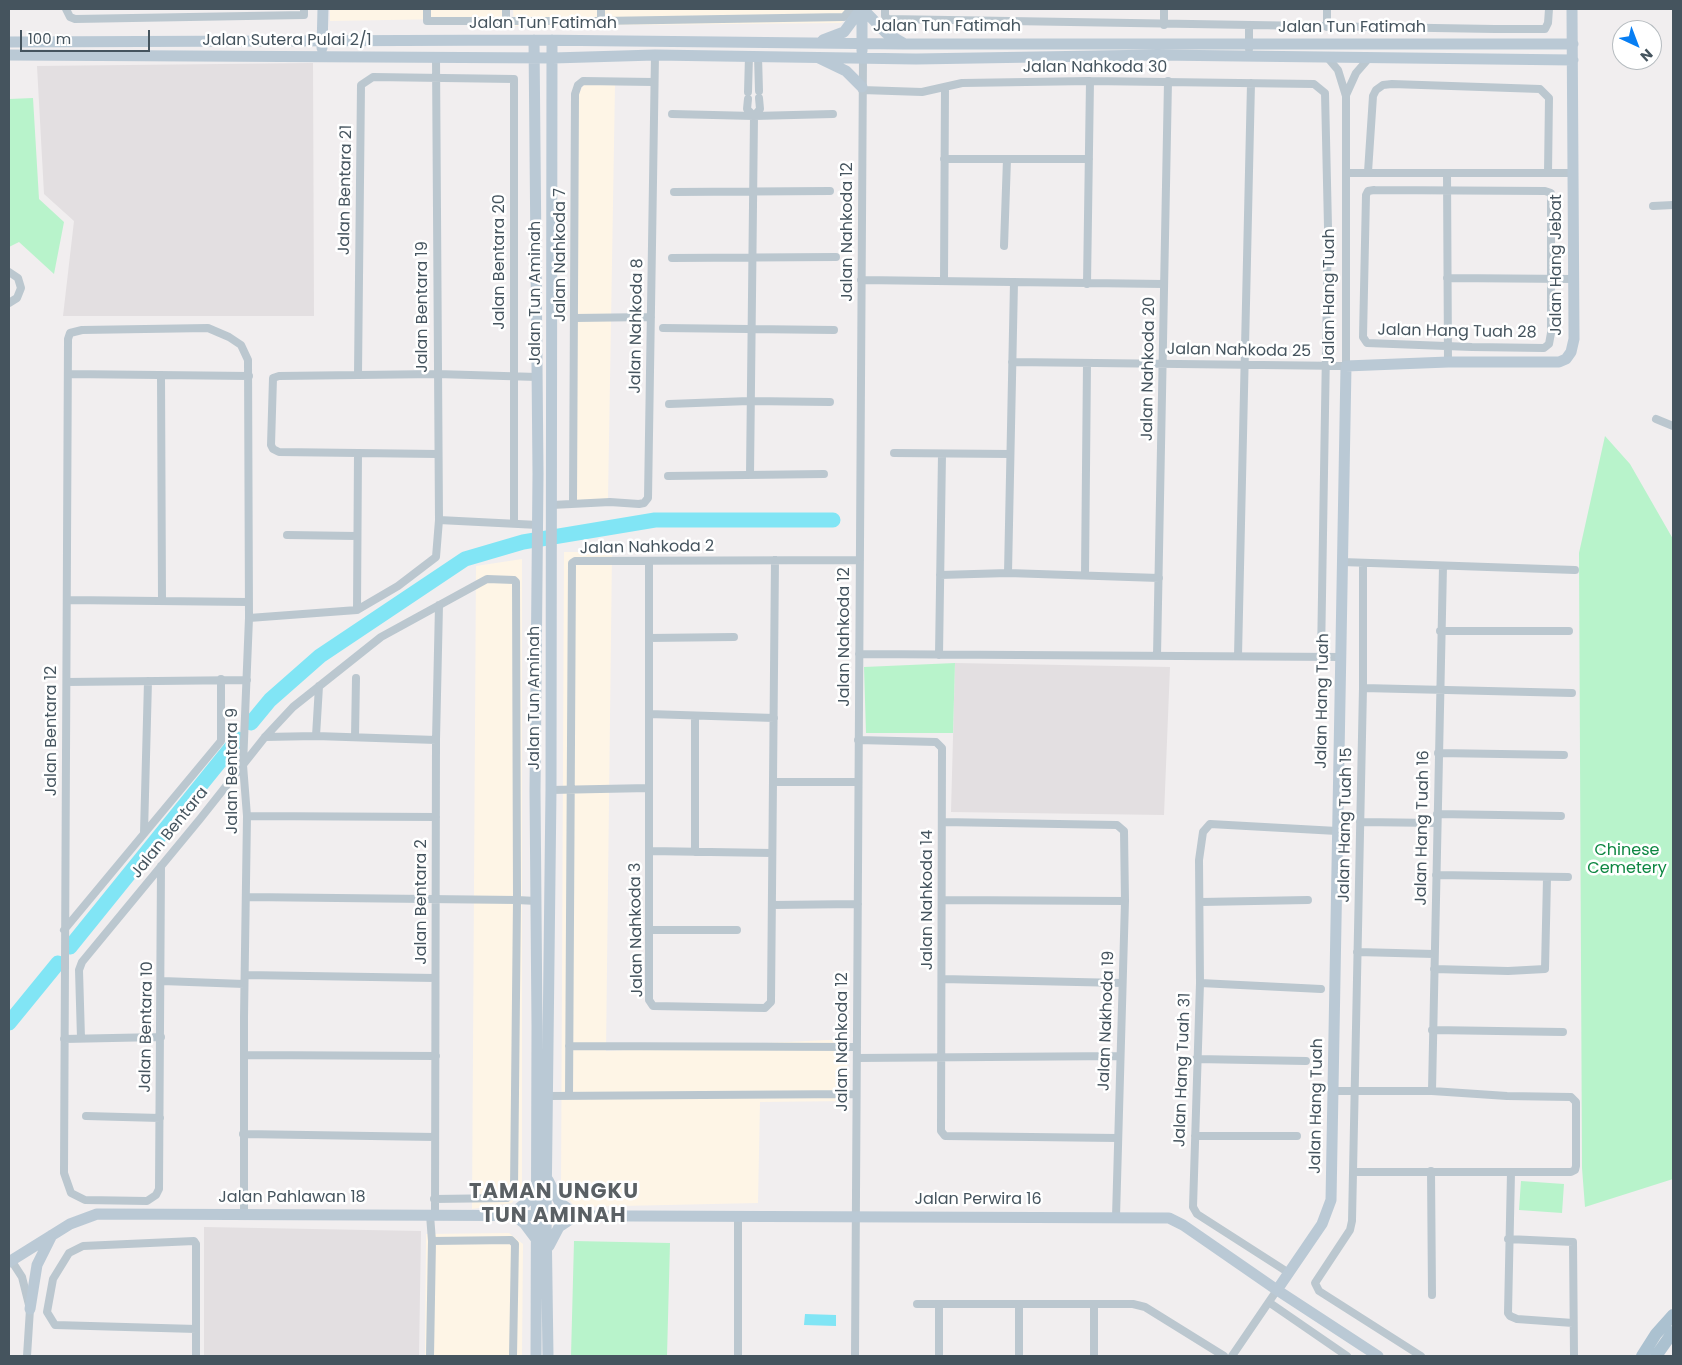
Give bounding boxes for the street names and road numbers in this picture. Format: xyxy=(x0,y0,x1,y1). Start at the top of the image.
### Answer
street label: Jalan Tun Fatimah xyxy=(469,14,617,34)
street label: Jalan Tun Fatimah xyxy=(873,17,1021,37)
street label: Jalan Tun Fatimah xyxy=(1278,18,1426,38)
street label: Jalan Sutera Pulai 2/1 xyxy=(202,31,372,51)
street label: Jalan Nahkoda 30 xyxy=(1023,58,1167,78)
street label: Jalan Bentara 21 xyxy=(335,125,357,255)
street label: Jalan Nahkoda 12 xyxy=(838,162,858,302)
street label: Jalan Nahkoda 7 xyxy=(551,188,571,322)
street label: Jalan Bentara 20 xyxy=(490,194,510,330)
street label: Jalan Hang Jebat xyxy=(1547,194,1567,336)
street label: Jalan Tun Aminah xyxy=(526,221,546,365)
street label: Jalan Hang Tuah xyxy=(1320,228,1340,364)
street label: Jalan Bentara 19 xyxy=(413,241,433,373)
street label: Jalan Nahkoda 8 xyxy=(626,258,648,394)
street label: Jalan Nahkoda 20 xyxy=(1138,297,1160,441)
street label: Jalan Hang Tuah 28 xyxy=(1377,321,1537,343)
street label: Jalan Nahkoda 25 xyxy=(1167,340,1311,362)
street label: Jalan Nahkoda 2 xyxy=(580,537,714,559)
street label: Jalan Nahkoda 12 xyxy=(835,567,855,707)
street label: Jalan Tun Aminah xyxy=(525,626,545,770)
street label: Jalan Hang Tuah xyxy=(1312,633,1334,769)
street label: Jalan Bentara 12 xyxy=(42,666,62,796)
street label: Jalan Bentara 9 xyxy=(223,708,243,834)
street label: Jalan Hang Tuah 15 xyxy=(1335,747,1357,903)
street label: Jalan Hang Tuah 16 xyxy=(1412,750,1434,906)
street label: Jalan Bentara xyxy=(127,783,213,883)
street label: Jalan Nahkoda 14 xyxy=(918,830,938,970)
street label: Jalan Bentara 2 xyxy=(412,839,432,965)
street label: Jalan Nahkoda 3 xyxy=(626,863,648,997)
street label: Jalan Nakhoda 19 xyxy=(1095,950,1119,1092)
street label: Jalan Bentara 10 xyxy=(136,961,158,1093)
street label: Jalan Nahkoda 12 xyxy=(833,972,853,1112)
street label: Jalan Hang Tuah 31 xyxy=(1171,992,1195,1148)
street label: Jalan Hang Tuah xyxy=(1306,1038,1328,1174)
street label: Jalan Pahlawan 18 xyxy=(218,1188,366,1208)
street label: Jalan Perwira 16 xyxy=(914,1190,1042,1210)

